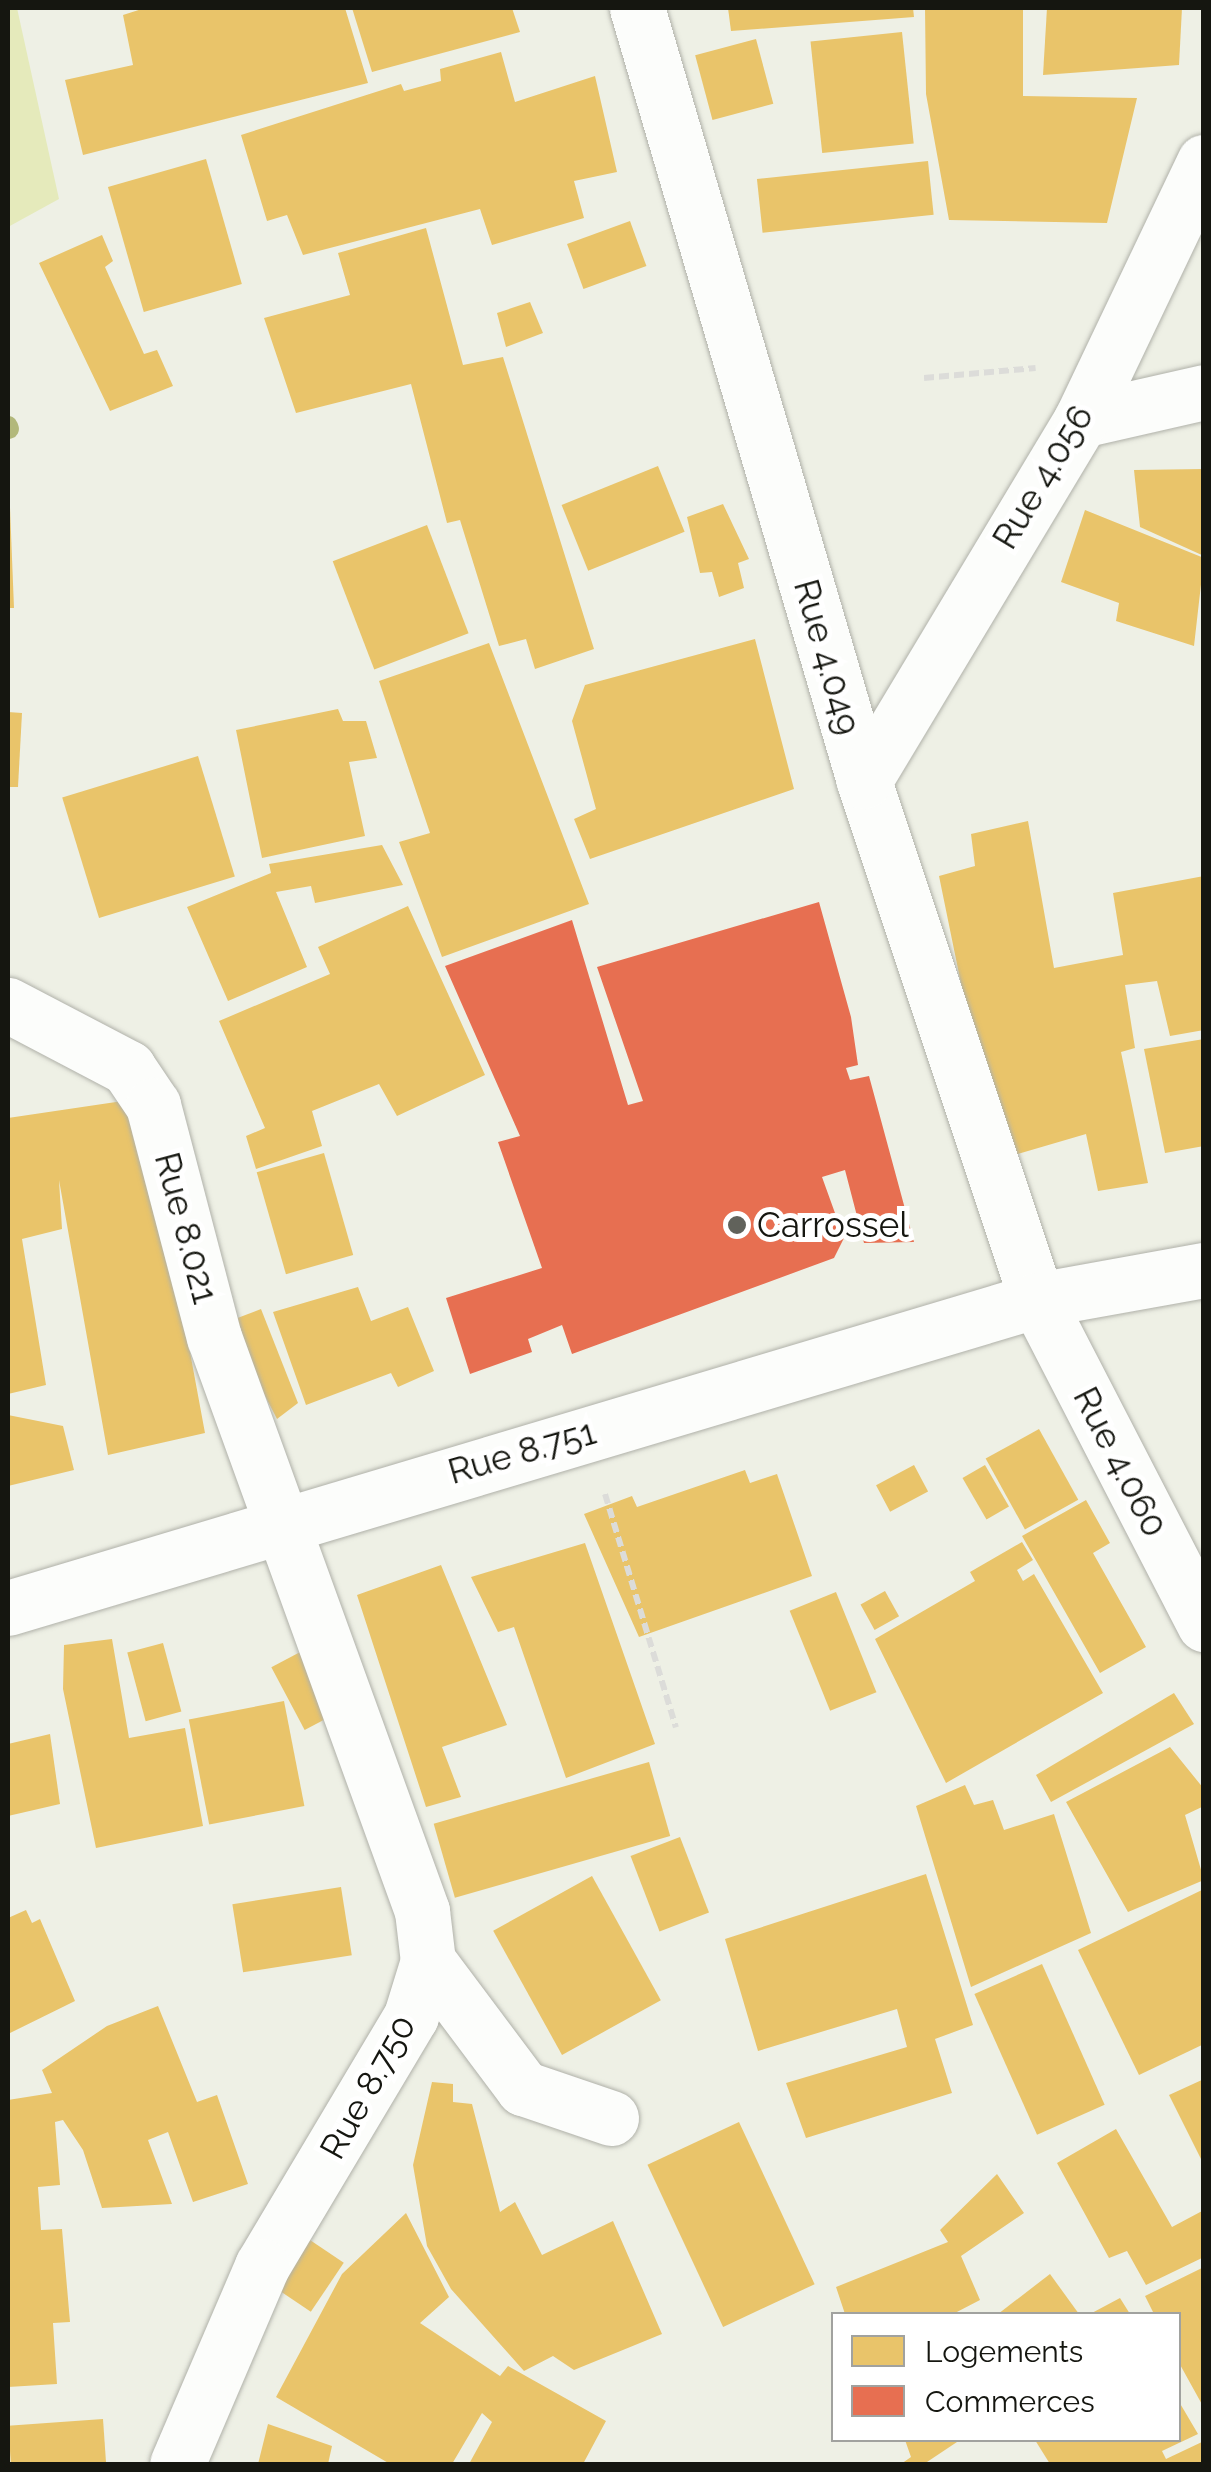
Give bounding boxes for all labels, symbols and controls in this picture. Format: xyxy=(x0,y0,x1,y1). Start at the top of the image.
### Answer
street label: Rue 4.056 xyxy=(984,398,1102,556)
street label: Rue 4.049 xyxy=(785,574,869,740)
street label: Rue 8.021 xyxy=(146,1148,226,1308)
place label: Carrossel xyxy=(757,1204,909,1246)
marker: Carrossel xyxy=(726,1214,748,1236)
street label: Rue 4.060 xyxy=(1064,1380,1176,1544)
street label: Rue 8.751 xyxy=(443,1411,601,1493)
street label: Rue 8.750 xyxy=(311,2008,425,2166)
legend xyxy=(831,2312,1181,2442)
text: Logements xyxy=(925,2334,1083,2369)
text: Commerces xyxy=(925,2384,1095,2419)

